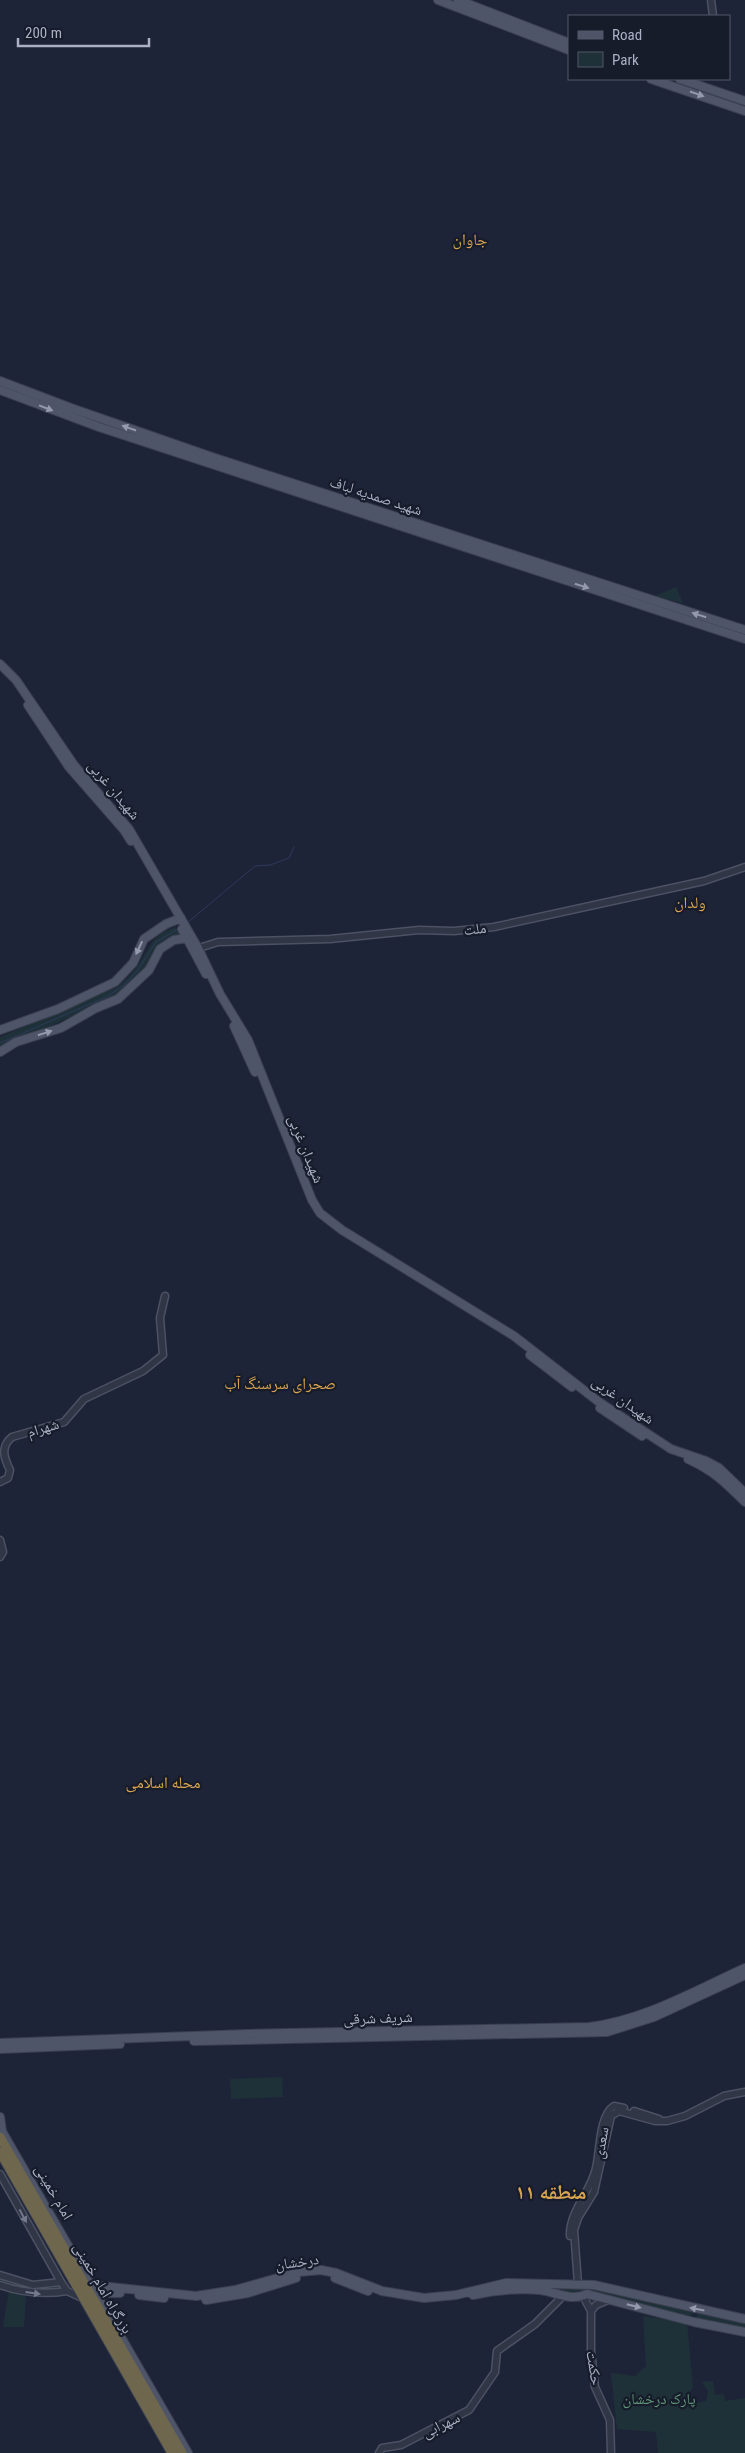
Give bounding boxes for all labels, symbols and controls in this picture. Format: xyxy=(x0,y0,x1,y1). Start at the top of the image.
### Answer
scale bar xyxy=(18,15,149,47)
legend xyxy=(568,15,730,80)
text: 200 m xyxy=(25,24,62,42)
text: Road xyxy=(612,26,642,44)
text: Park xyxy=(612,51,639,69)
one-way arrow xyxy=(690,91,705,99)
district label: جاوان xyxy=(453,230,487,250)
one-way arrow xyxy=(38,404,53,412)
one-way arrow xyxy=(121,424,136,431)
street label: شهید صمدیه لباف xyxy=(328,473,425,519)
one-way arrow xyxy=(574,583,589,590)
one-way arrow xyxy=(691,611,706,619)
street label: شهیدان غربی xyxy=(83,757,144,824)
district label: ولدان xyxy=(674,893,706,913)
street label: ملت xyxy=(463,919,488,939)
one-way arrow xyxy=(135,941,143,955)
one-way arrow xyxy=(37,1029,52,1037)
street label: شهیدان غربی xyxy=(283,1112,328,1186)
street label: شهیدان غربی xyxy=(588,1372,658,1429)
district label: صحرای سرسنگ آب xyxy=(224,1374,336,1394)
street label: شهرام xyxy=(25,1415,62,1442)
district label: محله اسلامی xyxy=(125,1773,201,1793)
street label: شریف شرقی xyxy=(343,2008,413,2029)
street label: سعدی xyxy=(589,2125,614,2161)
street label: امام خمینی xyxy=(30,2161,77,2223)
district label: منطقه ۱۱ xyxy=(515,2180,587,2204)
one-way arrow xyxy=(19,2209,27,2224)
street label: بزرگراه امام خمینی xyxy=(69,2239,136,2337)
street label: درخشان xyxy=(274,2250,320,2275)
one-way arrow xyxy=(25,2289,41,2297)
one-way arrow xyxy=(626,2303,641,2311)
one-way arrow xyxy=(689,2304,705,2312)
street label: حکمت xyxy=(582,2349,606,2387)
park label: پارک درخشان xyxy=(622,2390,696,2409)
street label: سهرابی xyxy=(419,2408,463,2443)

